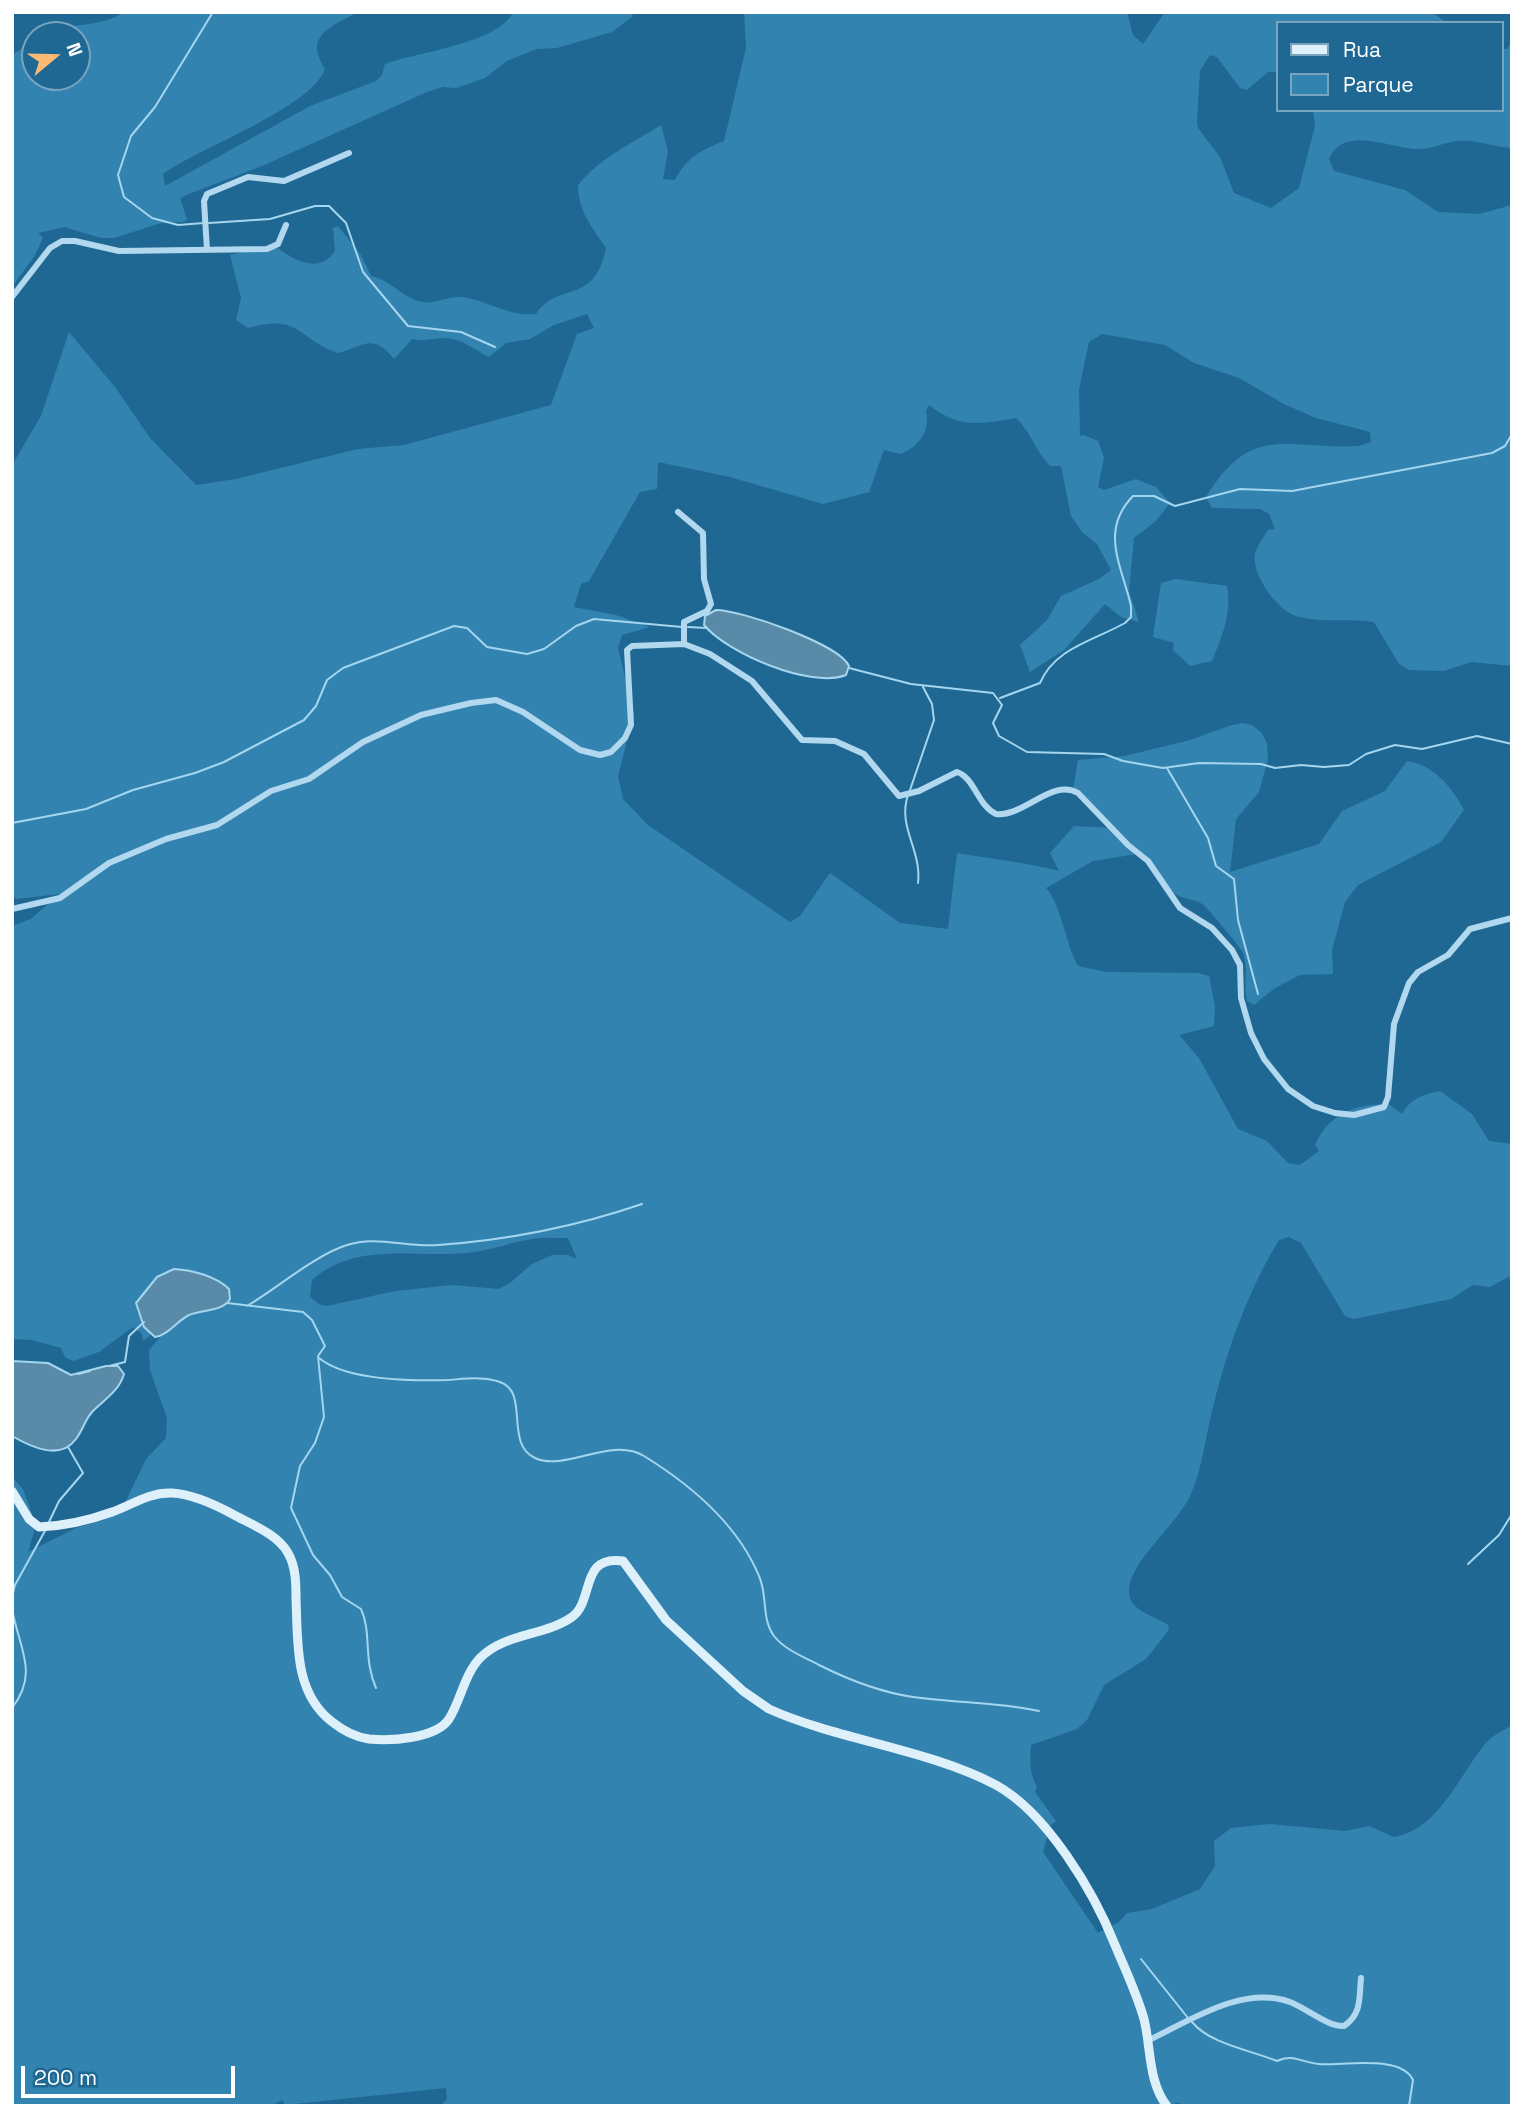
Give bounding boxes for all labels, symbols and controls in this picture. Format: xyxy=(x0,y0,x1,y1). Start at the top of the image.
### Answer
north arrow xyxy=(21,21,91,91)
legend xyxy=(1276,21,1503,112)
text: Rua xyxy=(1343,36,1381,63)
text: N xyxy=(61,40,88,60)
text: Parque xyxy=(1343,71,1414,98)
scale bar xyxy=(24,2052,238,2096)
text: 200 m xyxy=(34,2064,97,2091)

